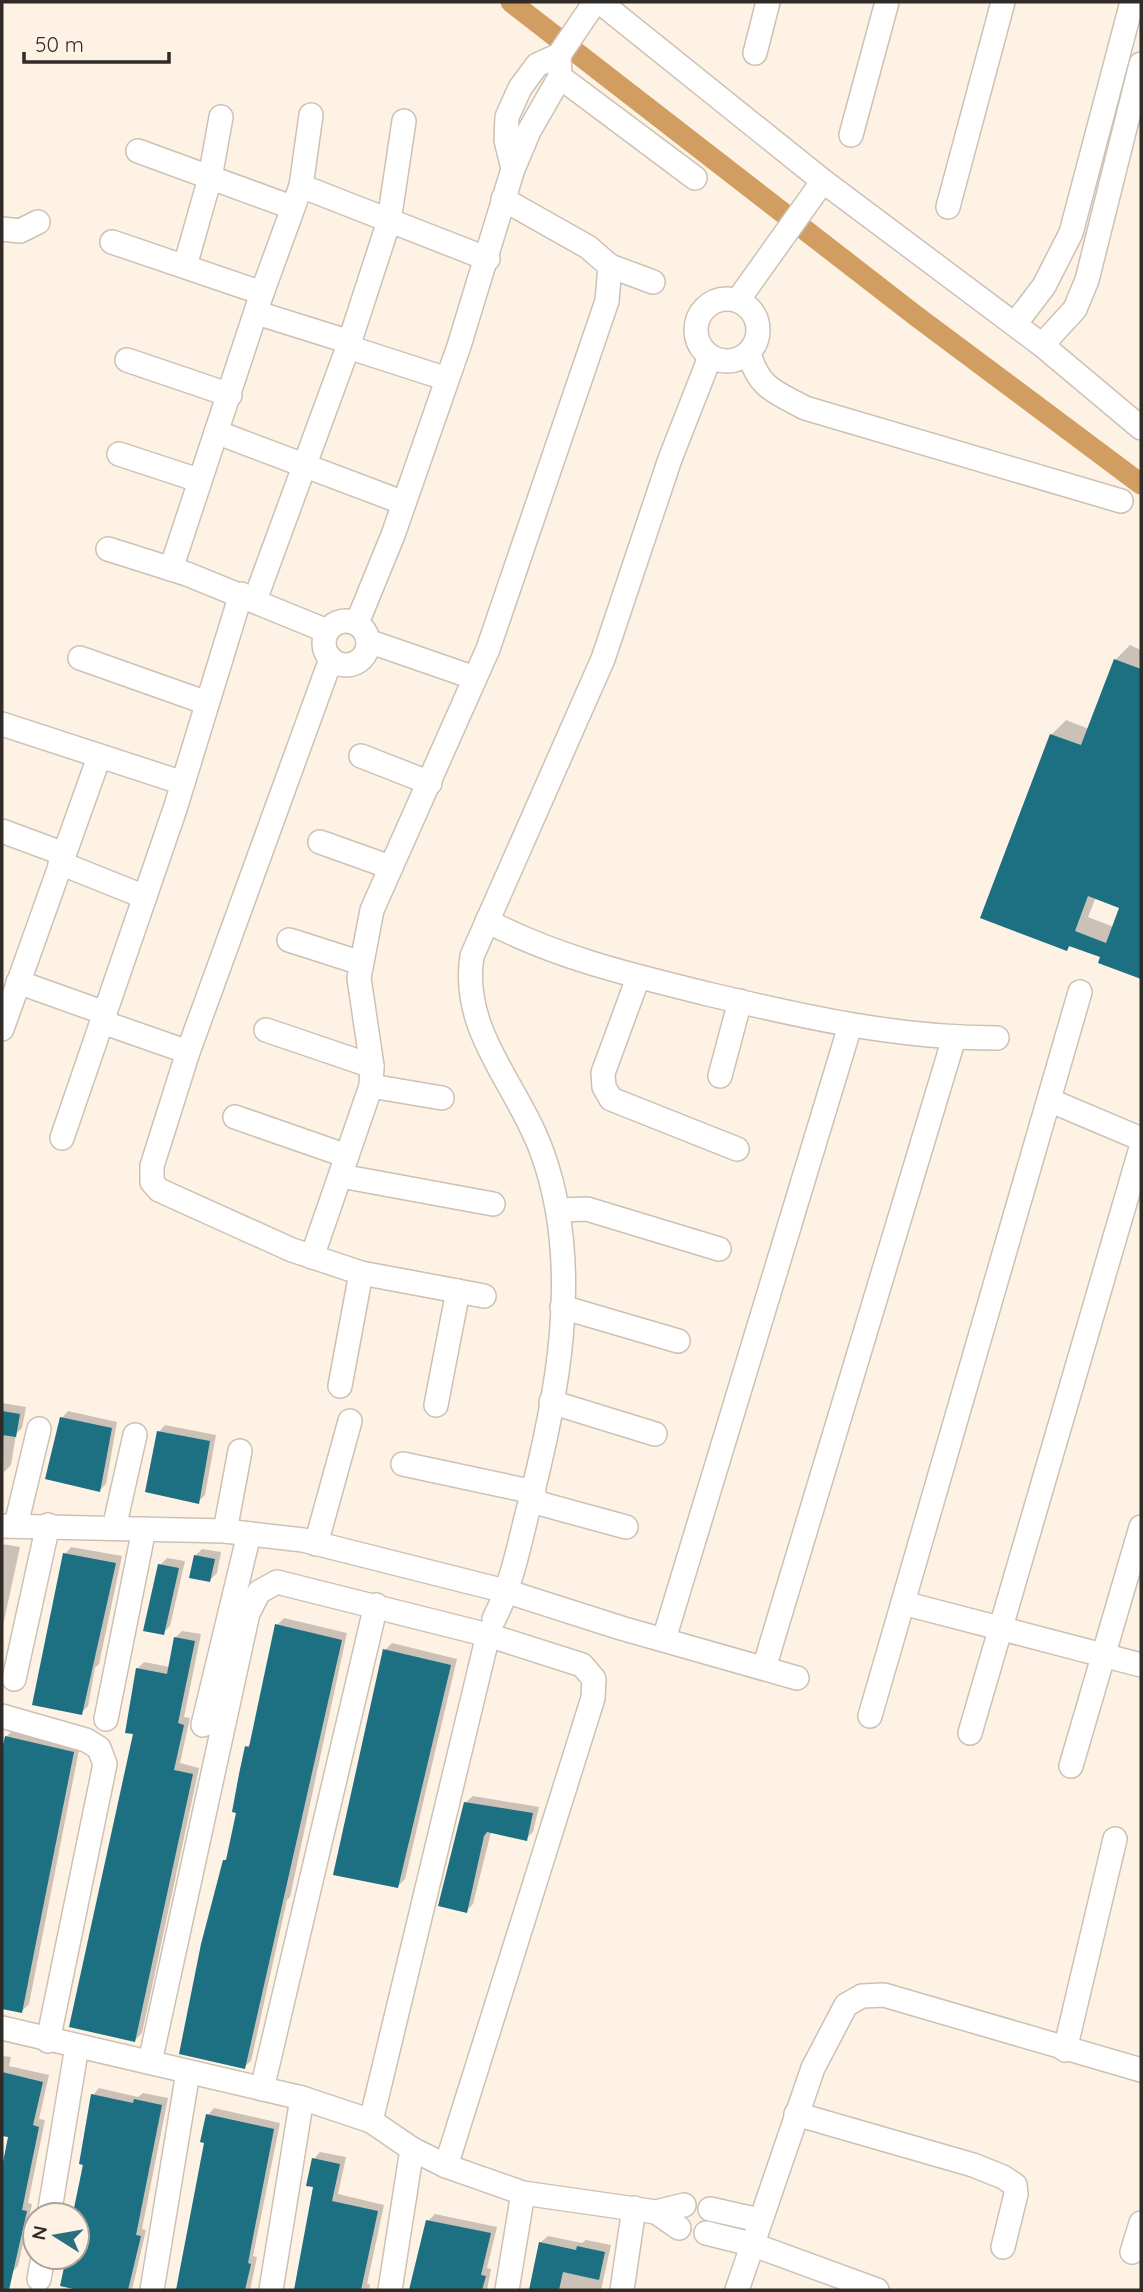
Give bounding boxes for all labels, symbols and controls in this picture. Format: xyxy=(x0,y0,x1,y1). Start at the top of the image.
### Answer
scale bar xyxy=(24,21,170,65)
text: 50 m xyxy=(35,31,84,57)
north arrow xyxy=(21,2201,91,2271)
text: N xyxy=(26,2224,52,2242)

